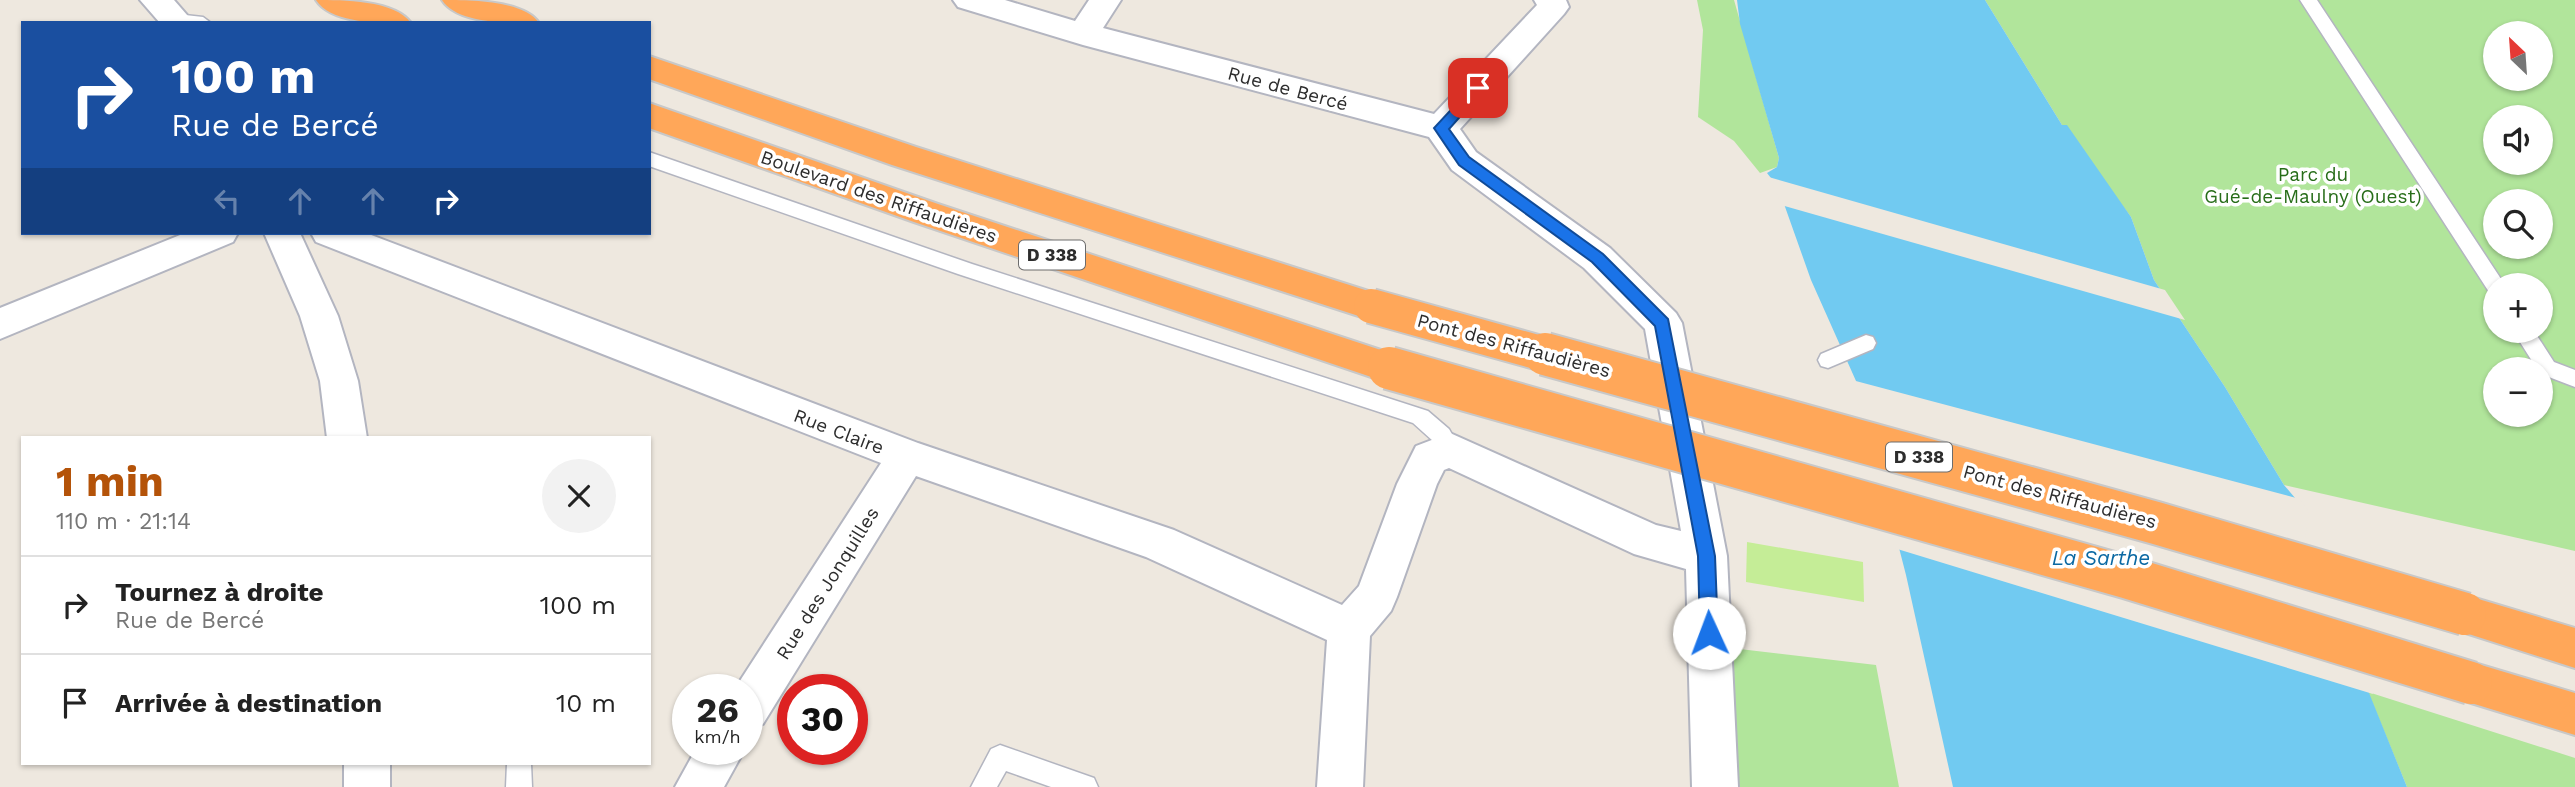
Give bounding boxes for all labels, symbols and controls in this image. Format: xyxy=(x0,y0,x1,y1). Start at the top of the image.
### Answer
north arrow xyxy=(2483,21,2553,91)
map controls xyxy=(2483,21,2553,427)
text: 100 m xyxy=(171,47,315,105)
icon: right xyxy=(56,49,147,140)
pin xyxy=(1448,58,1508,118)
street label: Rue de Bercé xyxy=(1225,61,1350,116)
icon: arrive xyxy=(1459,69,1497,107)
button: sound xyxy=(2483,105,2553,175)
text: Rue de Bercé xyxy=(171,106,379,144)
street label: Boulevard des Riffaudières xyxy=(758,145,1000,248)
park label: Parc du Gué-de-Maulny (Ouest) xyxy=(2204,163,2422,208)
icon: left xyxy=(208,182,246,220)
icon: ahead xyxy=(281,182,319,220)
icon: ahead xyxy=(354,182,392,220)
icon: right xyxy=(427,182,465,220)
button: search xyxy=(2483,189,2553,259)
road number: D 338 xyxy=(1019,241,1085,270)
button: + xyxy=(2483,273,2553,343)
street label: Pont des Riffaudières xyxy=(1415,309,1613,382)
button: − xyxy=(2483,357,2553,427)
street label: Rue Claire xyxy=(791,404,887,459)
road number: D 338 xyxy=(1886,443,1952,472)
text: 1 min xyxy=(56,457,164,506)
button: close xyxy=(542,459,616,533)
street label: Pont des Riffaudières xyxy=(1961,460,2159,533)
street label: Rue des Jonquilles xyxy=(771,503,884,664)
text: 110 m · 21:14 xyxy=(56,508,191,535)
water label: La Sarthe xyxy=(2052,545,2150,570)
text: Tournez à droite xyxy=(115,577,324,607)
icon: right xyxy=(56,586,94,624)
text: 100 m xyxy=(540,590,616,620)
position arrow xyxy=(1672,596,1746,670)
text: Rue de Bercé xyxy=(115,607,264,634)
speed limit sign: 30 xyxy=(777,674,868,765)
icon: arrive xyxy=(56,684,94,722)
text: Arrivée à destination xyxy=(115,688,382,718)
text: 10 m xyxy=(556,688,616,718)
text: 26 xyxy=(696,689,739,731)
text: km/h xyxy=(694,726,741,747)

